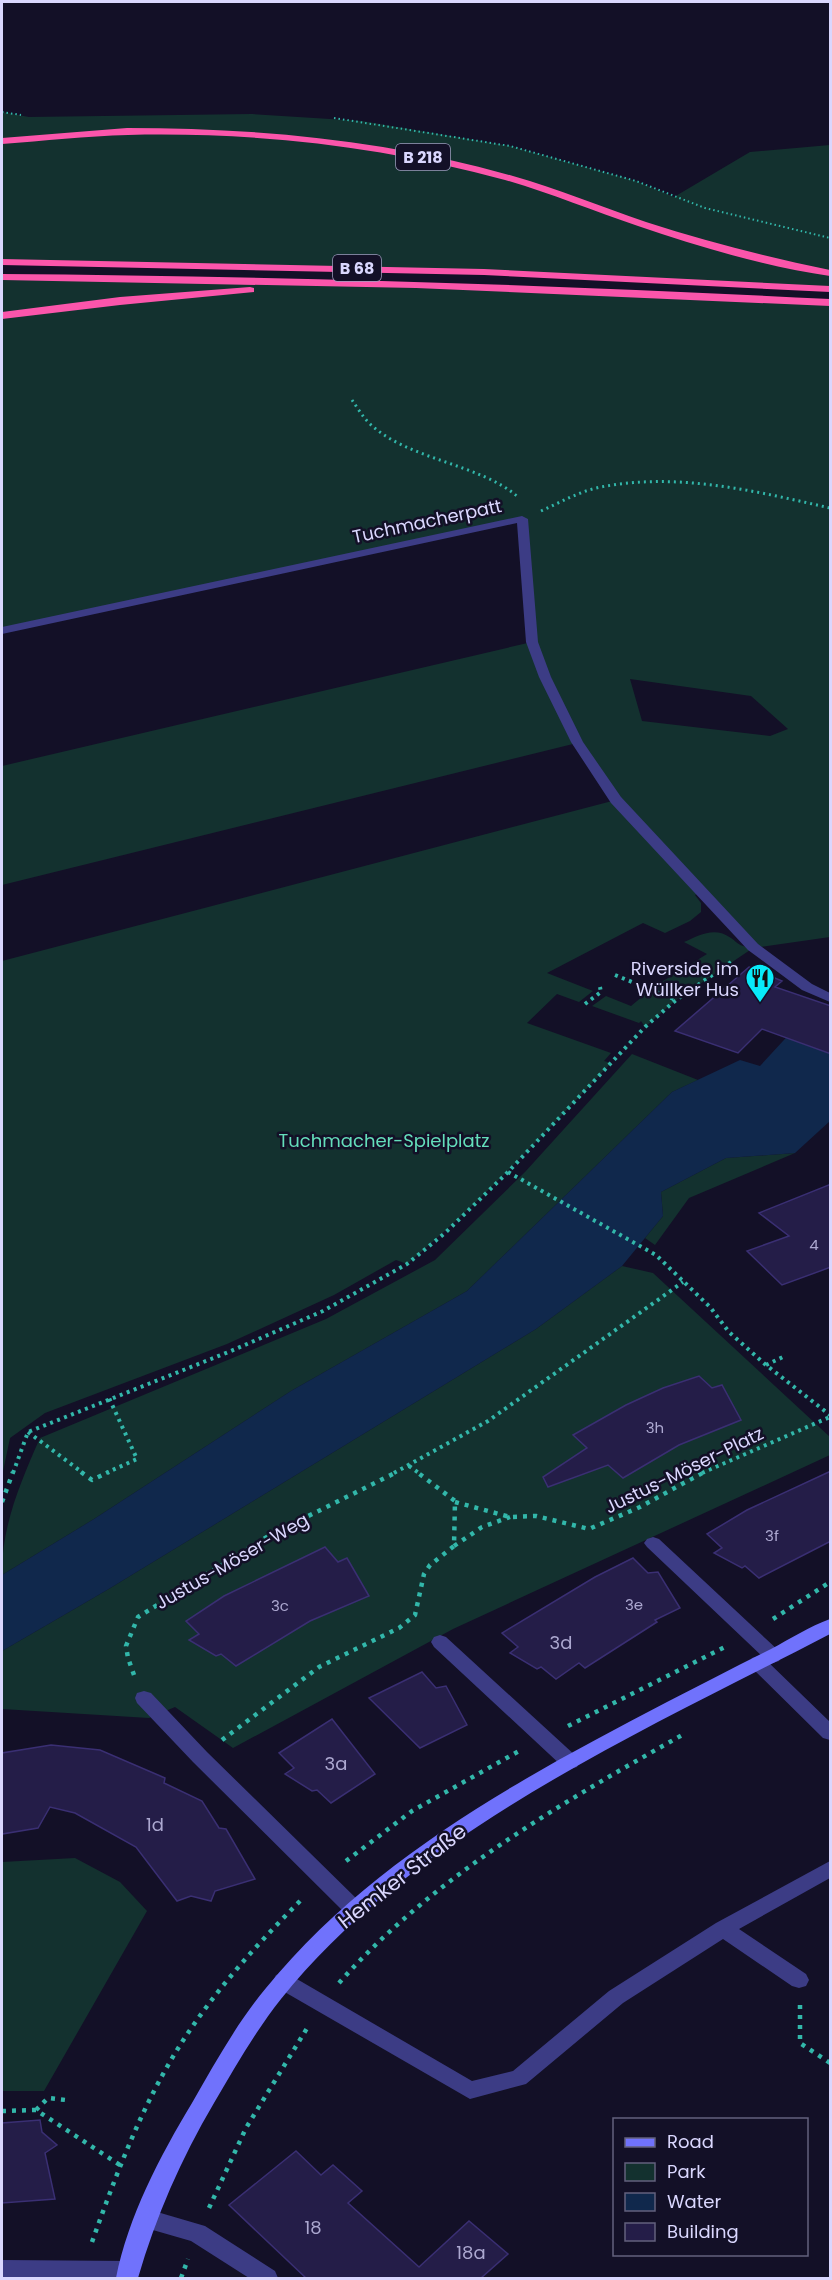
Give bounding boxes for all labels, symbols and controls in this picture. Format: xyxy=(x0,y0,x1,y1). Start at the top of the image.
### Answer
road number: B 218 xyxy=(396,144,450,170)
road number: B 68 xyxy=(333,255,381,281)
street label: Tuchmacherpatt xyxy=(350,493,504,549)
place label: Riverside im Wüllker Hus xyxy=(631,956,739,1002)
restaurant icon: Riverside im Wüllker Hus xyxy=(744,962,776,1004)
park label: Tuchmacher-Spielplatz xyxy=(279,1128,489,1153)
house number: 4 xyxy=(809,1234,819,1255)
house number: 3h xyxy=(646,1417,664,1438)
street label: Justus-Möser-Platz xyxy=(600,1421,768,1519)
street label: Justus-Möser-Weg xyxy=(151,1507,313,1615)
house number: 3f xyxy=(765,1525,779,1546)
house number: 3e xyxy=(625,1594,643,1615)
house number: 3c xyxy=(271,1595,289,1616)
house number: 3d xyxy=(550,1630,572,1655)
house number: 3a xyxy=(325,1751,347,1776)
house number: 1d xyxy=(146,1812,164,1837)
street label: Hemker Straße xyxy=(332,1817,472,1935)
legend xyxy=(613,2118,808,2256)
text: Road xyxy=(667,2129,714,2154)
text: Park xyxy=(667,2159,706,2184)
text: Water xyxy=(667,2189,721,2214)
house number: 18 xyxy=(304,2215,322,2240)
text: Building xyxy=(667,2219,739,2244)
house number: 18a xyxy=(456,2240,486,2265)

